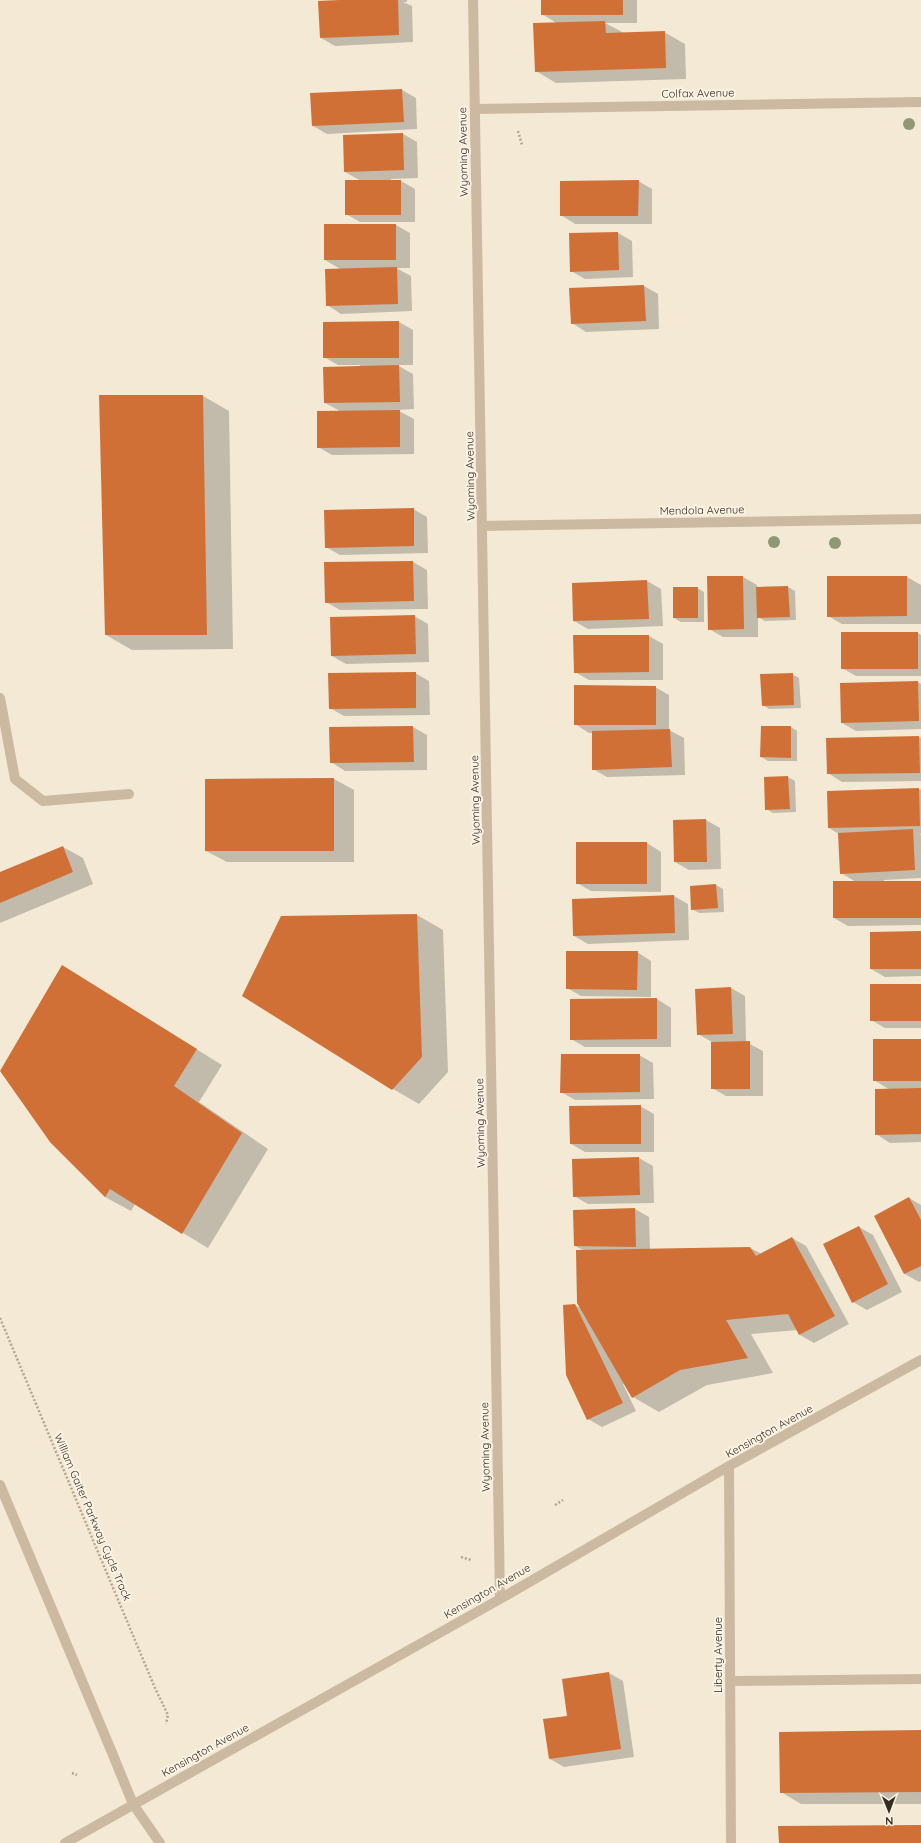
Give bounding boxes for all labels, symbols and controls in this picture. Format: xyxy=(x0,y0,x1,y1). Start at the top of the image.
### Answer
street label: Colfax Avenue xyxy=(661,85,735,101)
street label: Wyoming Avenue xyxy=(455,107,471,197)
street label: Wyoming Avenue xyxy=(462,431,478,521)
street label: Mendola Avenue xyxy=(659,502,745,518)
street label: Wyoming Avenue xyxy=(467,755,483,845)
street label: Wyoming Avenue xyxy=(472,1078,488,1168)
street label: Kensington Avenue xyxy=(723,1401,815,1461)
street label: Wyoming Avenue xyxy=(477,1402,493,1492)
street label: William Gaiter Parkway Cycle Track xyxy=(51,1431,135,1603)
street label: Kensington Avenue xyxy=(441,1560,533,1622)
street label: Liberty Avenue xyxy=(711,1617,725,1693)
street label: Kensington Avenue xyxy=(159,1720,251,1780)
north arrow xyxy=(869,1791,909,1831)
text: N xyxy=(885,1814,893,1828)

